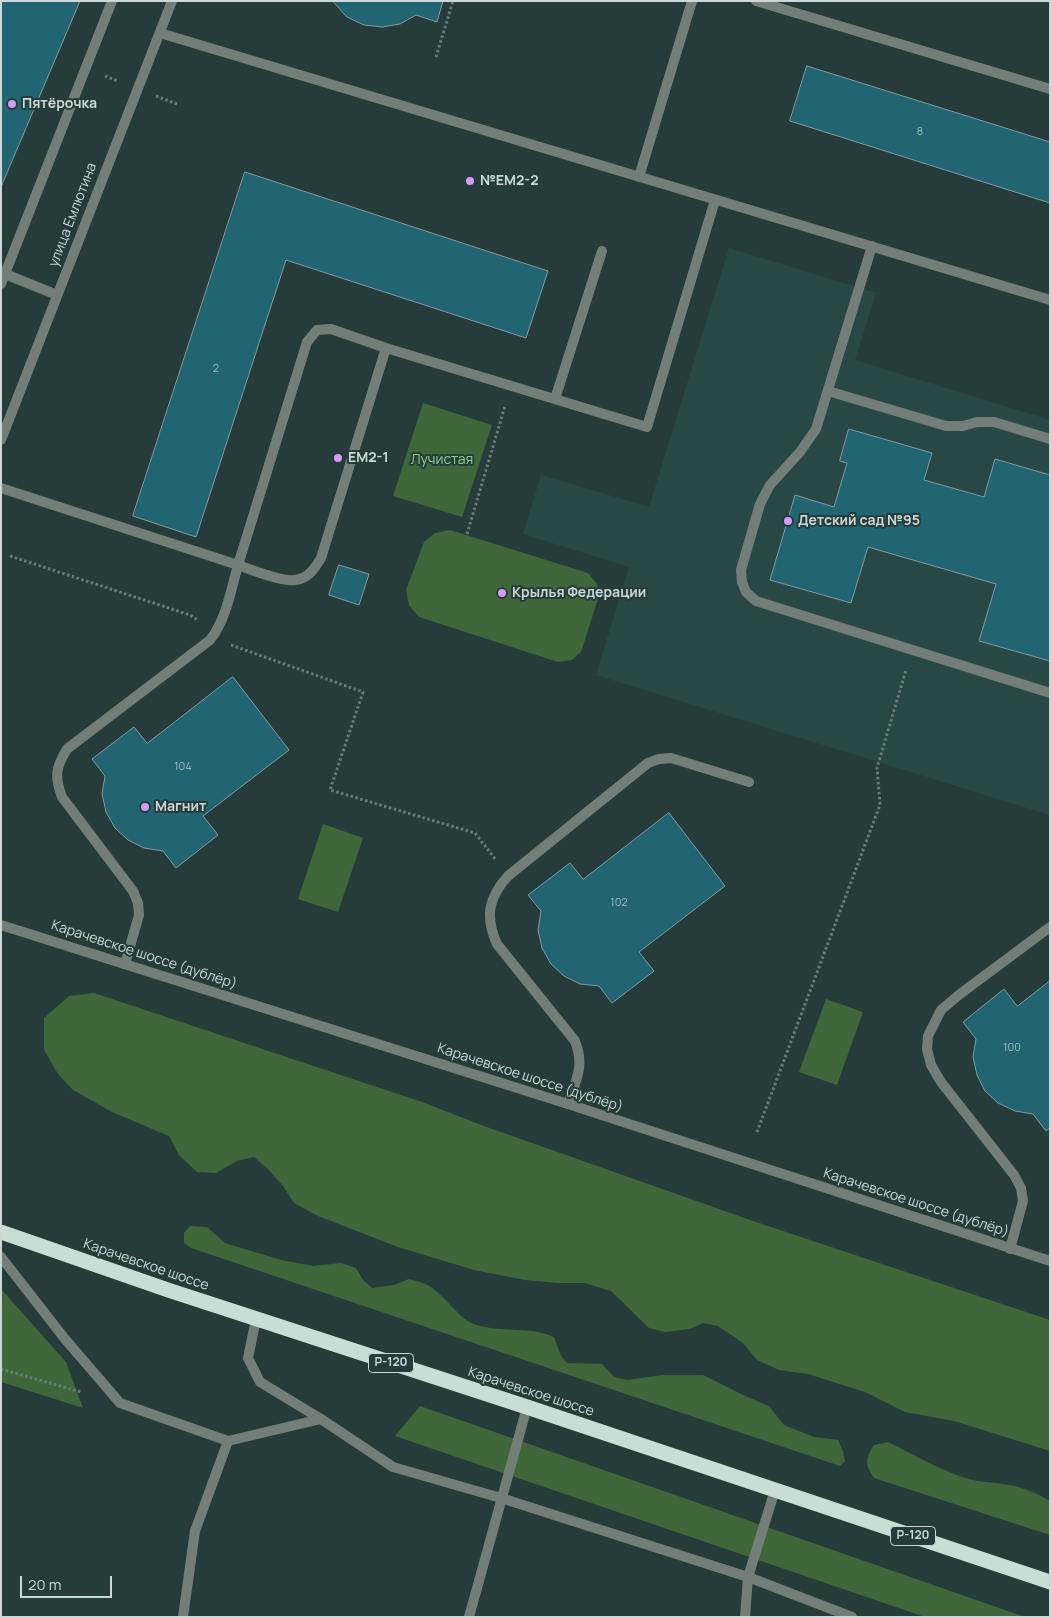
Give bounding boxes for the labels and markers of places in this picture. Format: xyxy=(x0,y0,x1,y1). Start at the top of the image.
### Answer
place label: Пятёрочка xyxy=(22,96,97,112)
marker: Пятёрочка xyxy=(6,98,18,110)
place label: №ЕМ2-2 xyxy=(480,173,539,189)
marker: №ЕМ2-2 xyxy=(464,175,476,187)
place label: ЕМ2-1 xyxy=(348,450,389,466)
marker: ЕМ2-1 xyxy=(332,452,344,464)
place label: Детский сад №95 xyxy=(798,513,920,529)
marker: Детский сад №95 xyxy=(782,515,794,527)
place label: Крылья Федерации xyxy=(512,585,646,601)
marker: Крылья Федерации xyxy=(496,587,508,599)
place label: Магнит xyxy=(155,799,206,815)
marker: Магнит xyxy=(139,801,151,813)

